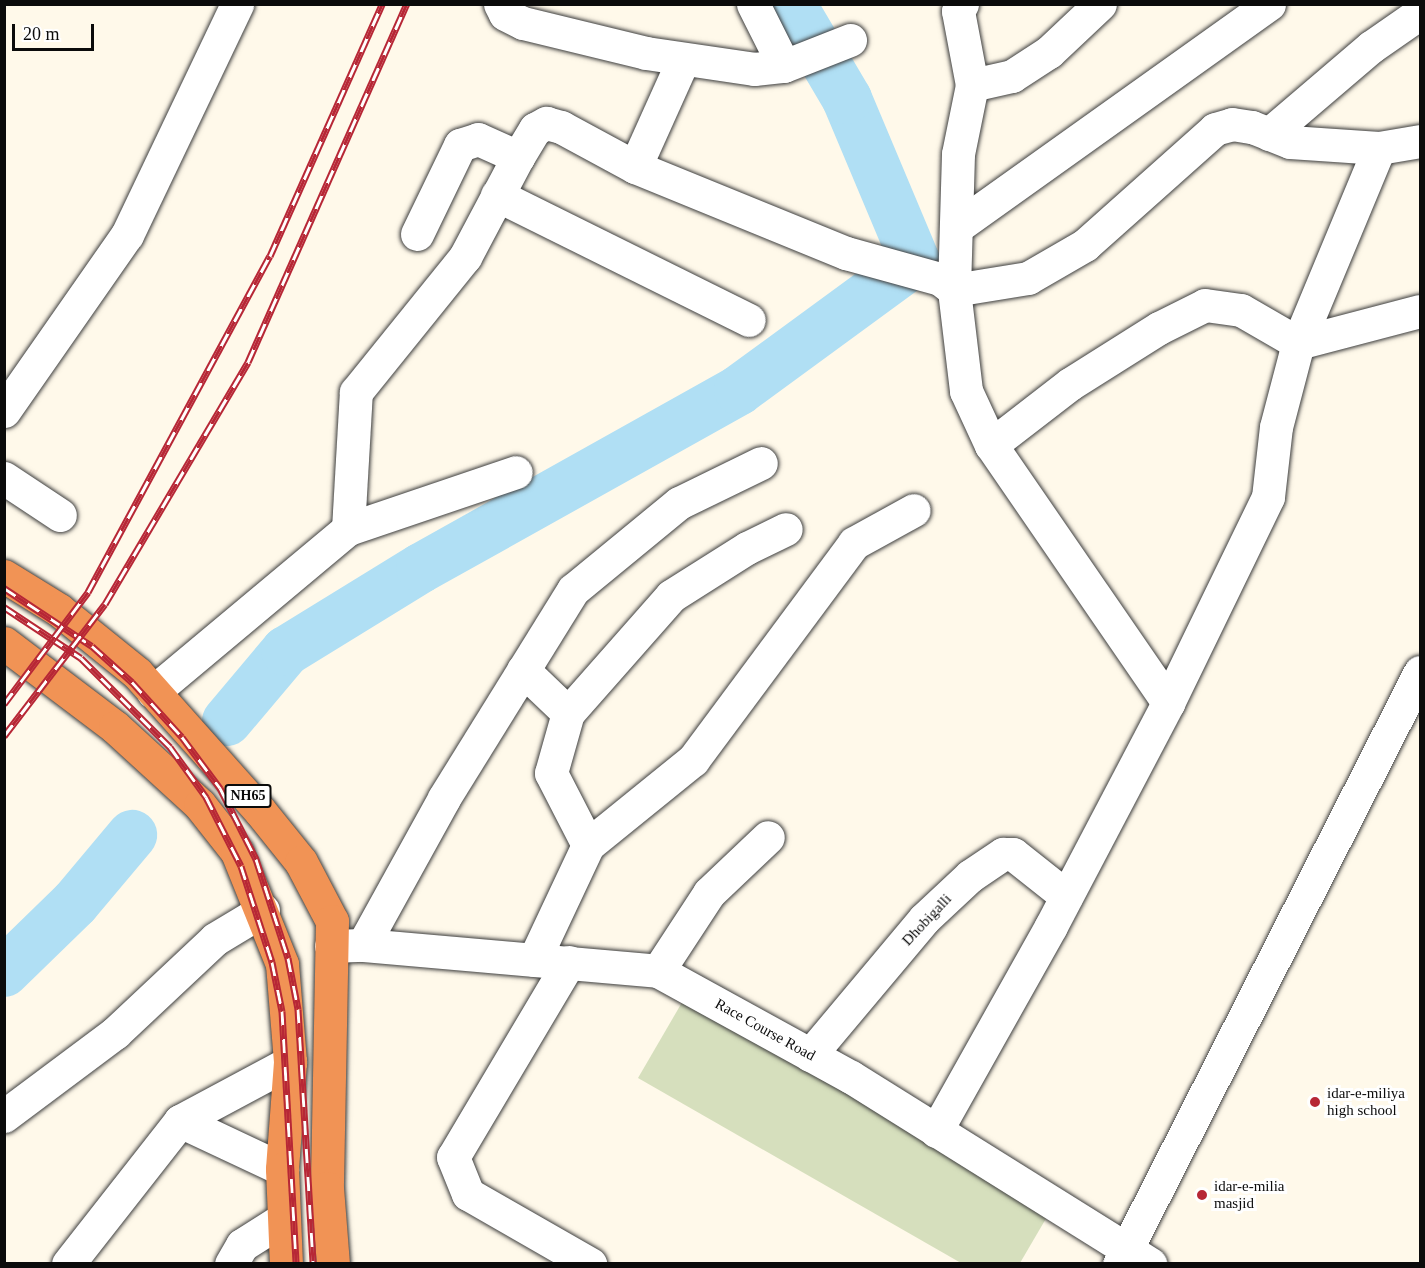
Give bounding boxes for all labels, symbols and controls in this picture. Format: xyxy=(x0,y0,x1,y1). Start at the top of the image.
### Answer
scale bar xyxy=(15,12,98,50)
text: 20 m xyxy=(23,24,60,44)
road number: NH65 xyxy=(224,785,272,807)
street label: Dhobigalli xyxy=(899,890,955,950)
street label: Race Course Road xyxy=(712,995,818,1065)
place label: idar-e-miliya high school xyxy=(1327,1084,1405,1119)
marker: idar-e-miliya high school xyxy=(1308,1095,1322,1109)
place label: idar-e-milia masjid xyxy=(1214,1177,1284,1212)
marker: idar-e-milia masjid xyxy=(1195,1188,1209,1202)

